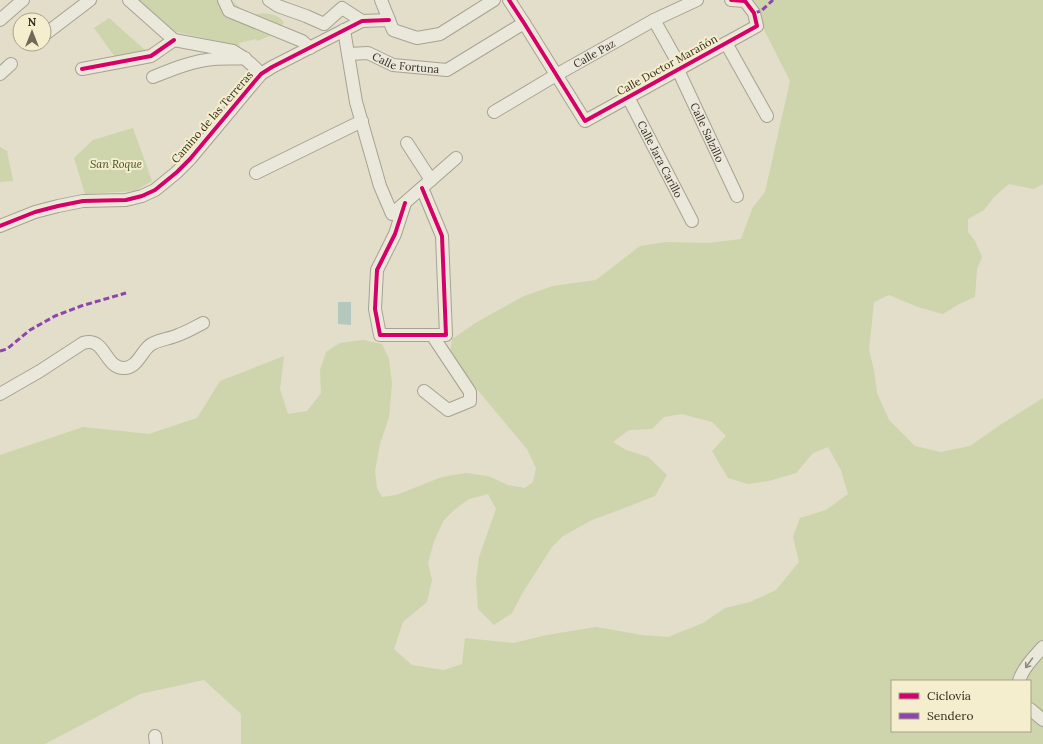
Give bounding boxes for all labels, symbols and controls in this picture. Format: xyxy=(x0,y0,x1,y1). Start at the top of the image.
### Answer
north arrow xyxy=(12,12,52,52)
text: N xyxy=(28,15,37,29)
street label: Calle Doctor Marañón xyxy=(614,31,720,98)
street label: Calle Paz xyxy=(571,36,618,71)
street label: Calle Fortuna xyxy=(370,49,440,76)
street label: Camino de las Terreras xyxy=(168,68,256,166)
street label: Calle Salzillo xyxy=(687,100,727,165)
street label: Calle Jara Carillo xyxy=(634,118,686,200)
park label: San Roque xyxy=(90,157,142,171)
one-way arrow xyxy=(1025,657,1033,668)
legend xyxy=(891,680,1031,732)
text: Ciclovía xyxy=(927,688,971,703)
text: Sendero xyxy=(927,708,973,723)

